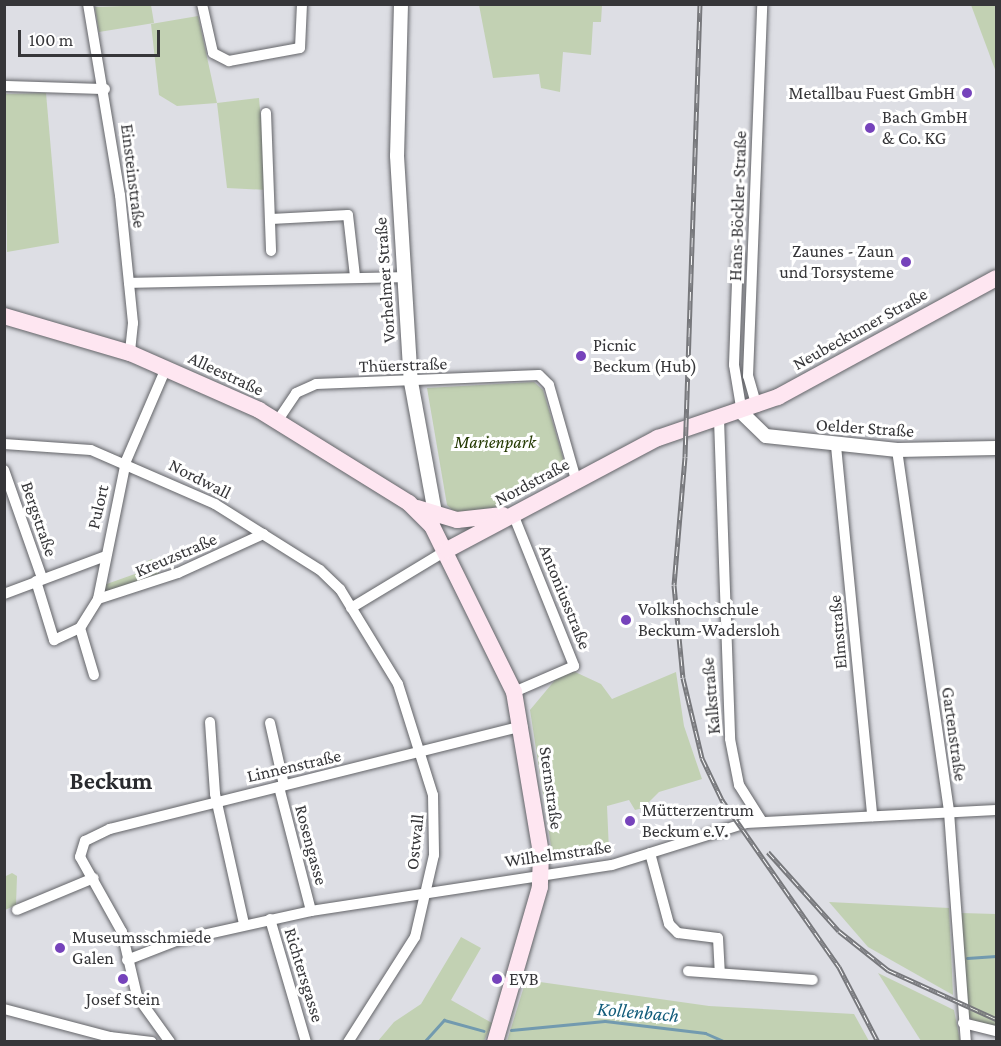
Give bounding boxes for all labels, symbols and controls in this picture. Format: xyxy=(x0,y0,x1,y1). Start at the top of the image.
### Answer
scale bar xyxy=(21,18,164,56)
text: 100 m xyxy=(29,30,73,50)
place label: Metallbau Fuest GmbH xyxy=(789,82,955,104)
marker: Metallbau Fuest GmbH xyxy=(960,86,974,100)
place label: Bach GmbH & Co. KG xyxy=(882,107,968,150)
marker: Bach GmbH & Co. KG xyxy=(863,121,877,135)
street label: Einsteinstraße xyxy=(116,123,150,229)
street label: Hans-Böckler-Straße xyxy=(725,130,751,282)
street label: Vorhelmer Straße xyxy=(370,216,400,344)
place label: Zaunes - Zaun und Torsysteme xyxy=(779,241,894,284)
marker: Zaunes - Zaun und Torsysteme xyxy=(899,255,913,269)
street label: Neubeckumer Straße xyxy=(789,283,931,375)
place label: Picnic Beckum (Hub) xyxy=(593,335,697,378)
street label: Alleestraße xyxy=(185,347,267,401)
marker: Picnic Beckum (Hub) xyxy=(574,349,588,363)
street label: Thüerstraße xyxy=(358,353,448,377)
street label: Oelder Straße xyxy=(815,414,915,442)
park label: Marienpark xyxy=(454,431,536,453)
street label: Nordstraße xyxy=(491,453,573,511)
street label: Nordwall xyxy=(165,454,235,504)
street label: Bergstraße xyxy=(16,479,62,559)
street label: Pulort xyxy=(82,483,114,531)
street label: Kreuzstraße xyxy=(132,528,220,582)
street label: Antoniusstraße xyxy=(534,542,596,652)
street label: Elmstraße xyxy=(824,594,852,670)
place label: Volkshochschule Beckum-Wadersloh xyxy=(638,599,780,642)
marker: Volkshochschule Beckum-Wadersloh xyxy=(619,613,633,627)
street label: Kalkstraße xyxy=(697,657,725,735)
street label: Gartenstraße xyxy=(937,686,971,782)
street label: Linnenstraße xyxy=(245,745,343,787)
street label: Sternstraße xyxy=(534,745,568,831)
district label: Beckum xyxy=(70,767,152,795)
place label: Mütterzentrum Beckum e.V. xyxy=(642,800,754,842)
street label: Rosengasse xyxy=(290,802,332,888)
street label: Ostwall xyxy=(401,813,429,871)
marker: Mütterzentrum Beckum e.V. xyxy=(623,814,637,828)
street label: Wilhelmstraße xyxy=(503,836,613,872)
street label: Richtersgasse xyxy=(279,925,329,1025)
place label: Museumsschmiede Galen xyxy=(72,927,211,970)
marker: Museumsschmiede Galen xyxy=(53,941,67,955)
place label: EVB xyxy=(509,968,539,990)
marker: Josef Stein xyxy=(116,972,130,986)
marker: EVB xyxy=(490,972,504,986)
place label: Josef Stein xyxy=(86,988,160,1010)
water label: Kollenbach xyxy=(596,996,680,1028)

